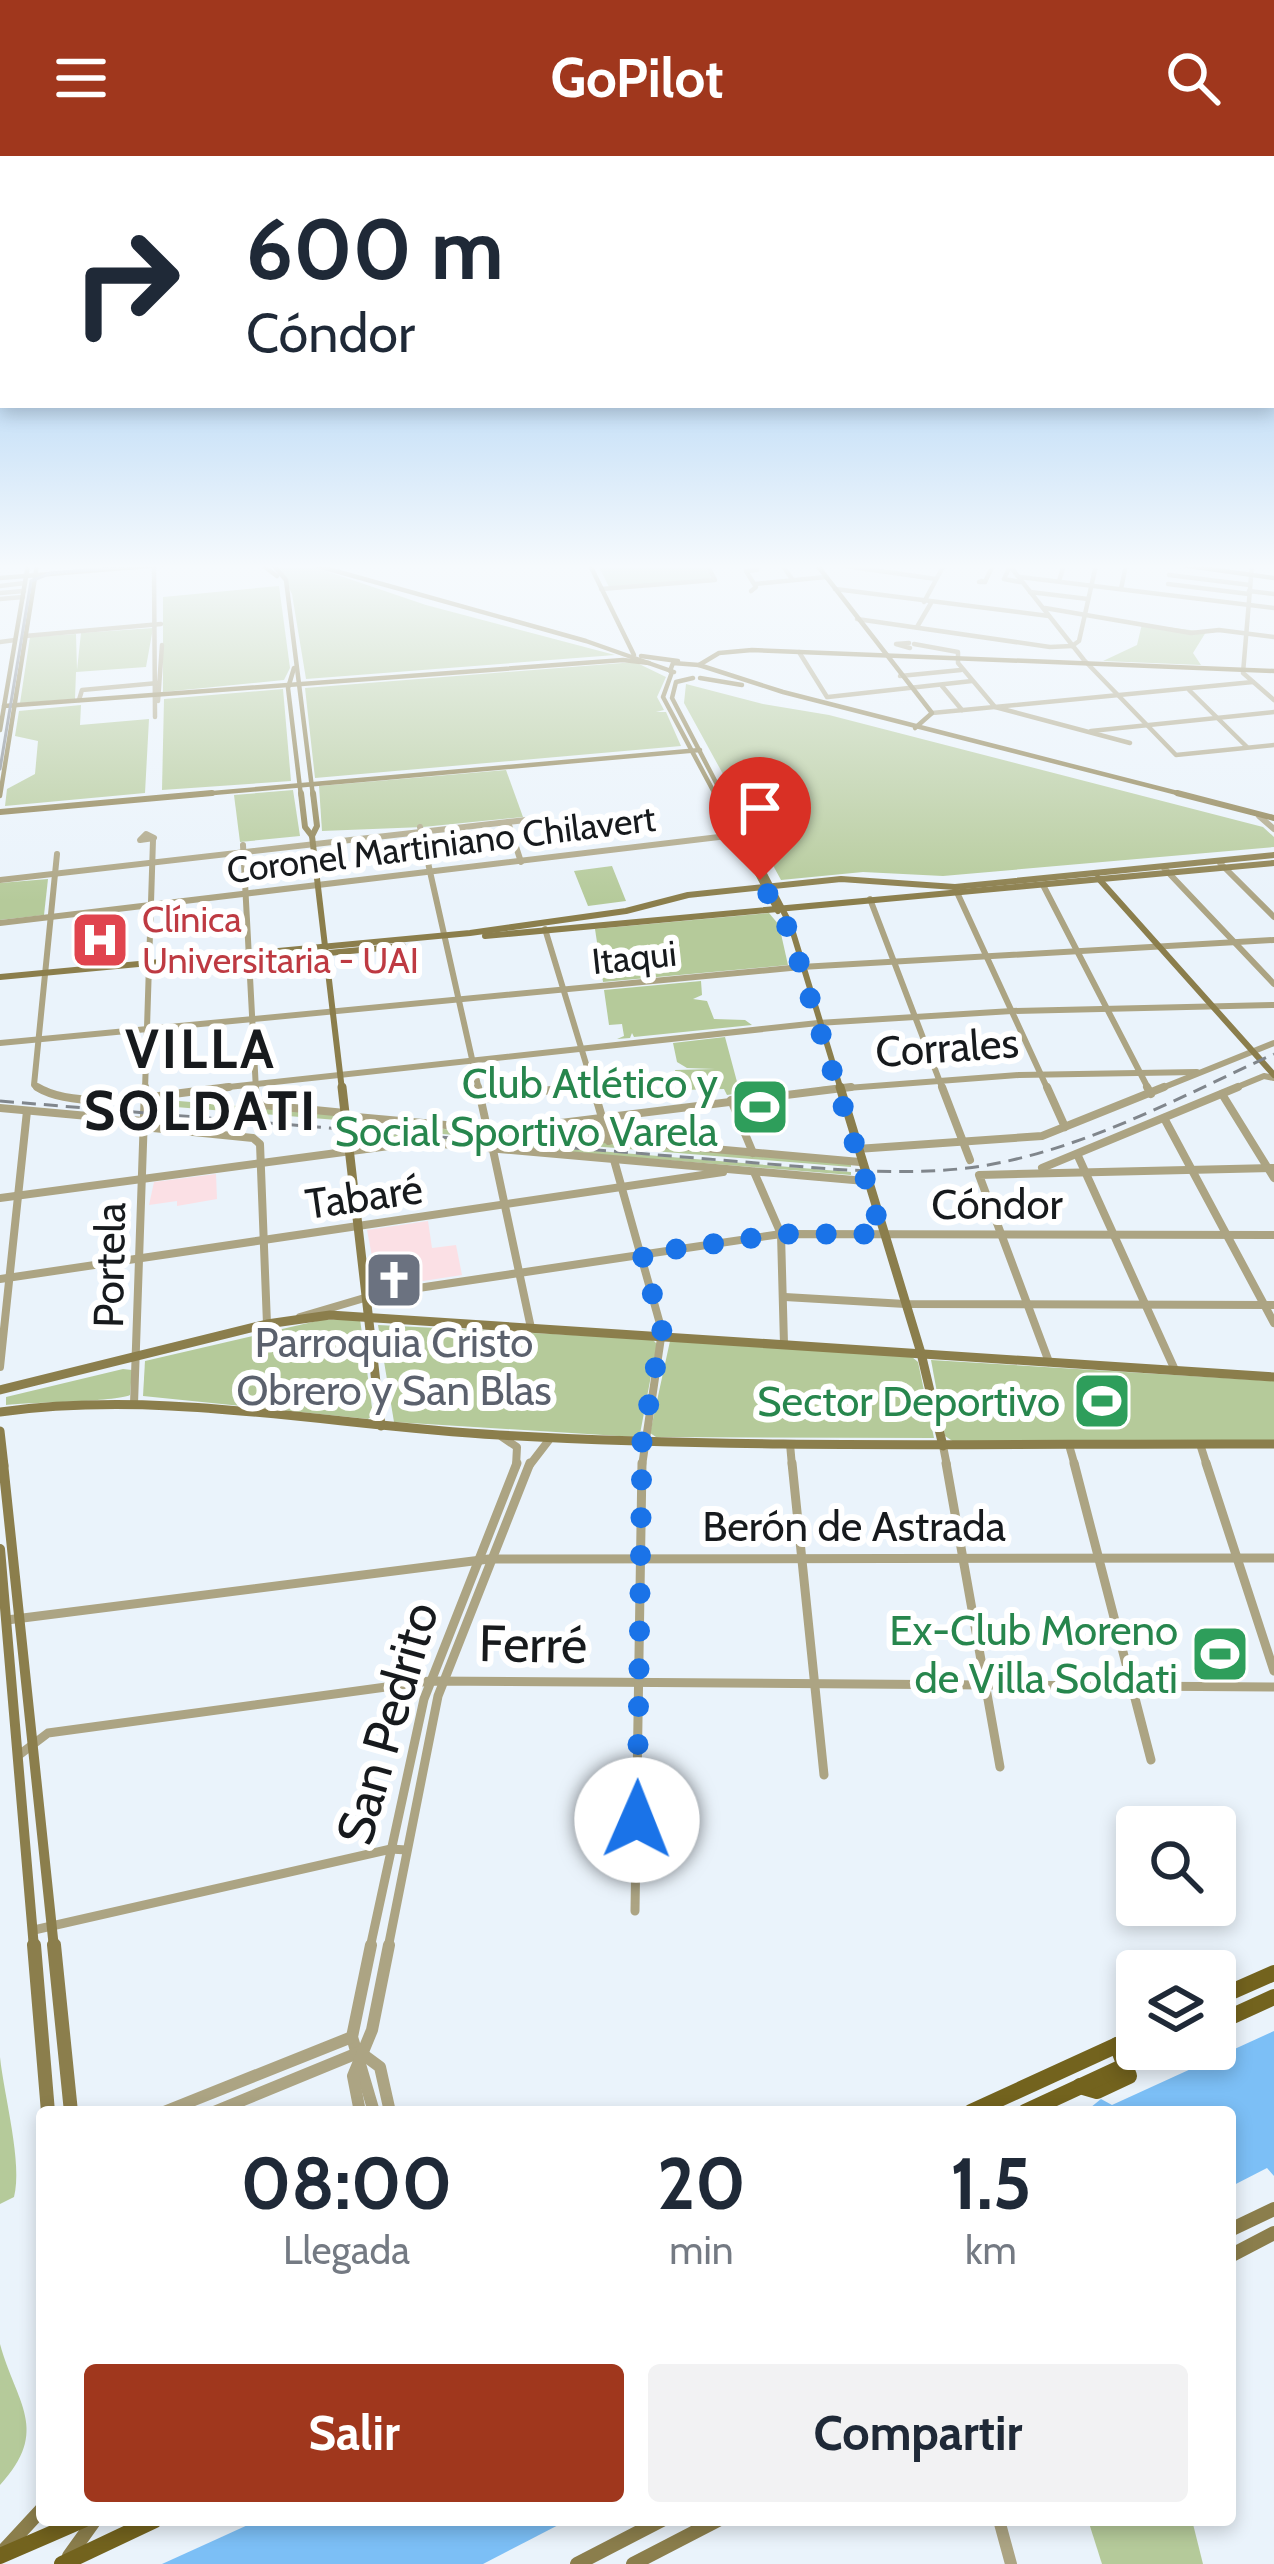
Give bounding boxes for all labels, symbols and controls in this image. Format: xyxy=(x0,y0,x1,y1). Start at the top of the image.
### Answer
icon: menu xyxy=(48,45,114,111)
text: GoPilot xyxy=(550,45,724,111)
icon: search xyxy=(1160,45,1226,111)
text: 600 m xyxy=(246,198,504,300)
icon: right xyxy=(48,204,204,360)
text: Cóndor xyxy=(246,300,415,366)
pin xyxy=(709,757,811,880)
icon: arrive xyxy=(727,775,793,841)
street label: Coronel Martiniano Chilavert xyxy=(224,796,658,892)
place label: Clínica Universitaria - UAI xyxy=(142,897,419,982)
hospital icon: Clínica Universitaria - UAI xyxy=(69,909,131,971)
street label: Itaqui xyxy=(590,931,678,983)
district label: VILLA SOLDATI xyxy=(84,1016,318,1144)
street label: Corrales xyxy=(874,1016,1020,1078)
place label: Club Atlético y Social Sportivo Varela xyxy=(335,1057,718,1157)
sports icon: Club Atlético y Social Sportivo Varela xyxy=(729,1076,791,1138)
street label: Tabaré xyxy=(302,1162,426,1230)
street label: Cóndor xyxy=(931,1178,1063,1230)
street label: Portela xyxy=(82,1202,136,1328)
church icon: Parroquia Cristo Obrero y San Blas xyxy=(363,1249,425,1311)
place label: Parroquia Cristo Obrero y San Blas xyxy=(236,1316,552,1416)
sports icon: Sector Deportivo xyxy=(1071,1370,1133,1432)
place label: Sector Deportivo xyxy=(757,1375,1060,1427)
street label: Berón de Astrada xyxy=(702,1500,1006,1552)
street label: San Pedrito xyxy=(323,1595,451,1851)
place label: Ex-Club Moreno de Villa Soldati xyxy=(889,1604,1178,1704)
street label: Ferré xyxy=(478,1612,588,1676)
sports icon: Ex-Club Moreno de Villa Soldati xyxy=(1189,1623,1251,1685)
position arrow xyxy=(574,1757,700,1883)
map controls xyxy=(1116,1806,1236,2070)
button: search xyxy=(1116,1806,1236,1926)
button: layers xyxy=(1116,1950,1236,2070)
text: 08:00 xyxy=(240,2140,452,2227)
text: 20 xyxy=(657,2140,746,2227)
text: 1.5 xyxy=(950,2140,1032,2227)
text: Llegada xyxy=(283,2226,410,2274)
text: min xyxy=(669,2226,734,2274)
text: km xyxy=(965,2226,1017,2274)
button: Salir xyxy=(84,2364,624,2502)
button: Compartir xyxy=(648,2364,1188,2502)

